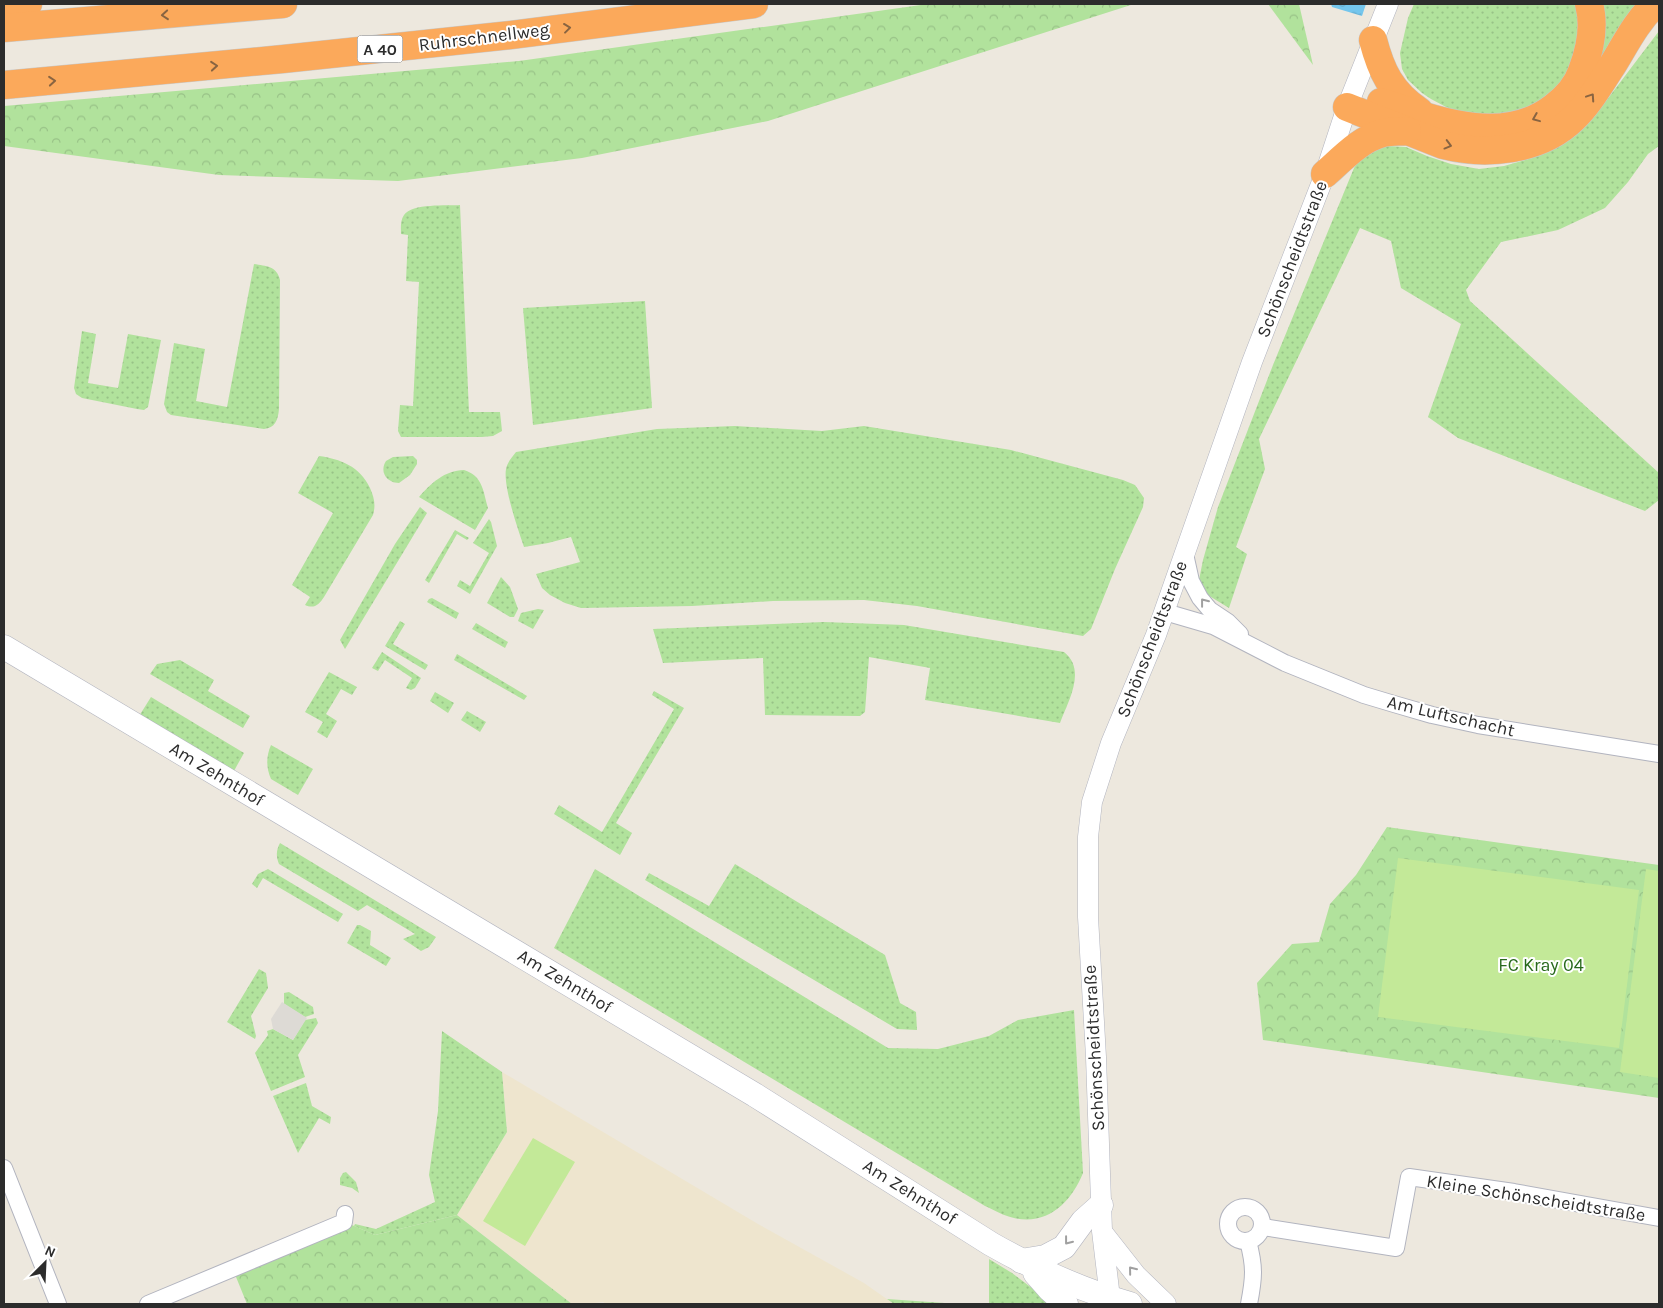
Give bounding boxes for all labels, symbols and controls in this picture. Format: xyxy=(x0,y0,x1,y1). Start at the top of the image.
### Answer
one-way arrow xyxy=(161,9,169,20)
street label: Ruhrschnellweg xyxy=(417,18,551,56)
one-way arrow xyxy=(563,23,571,33)
road number: A 40 xyxy=(358,36,402,62)
one-way arrow xyxy=(210,61,218,72)
one-way arrow xyxy=(49,76,57,87)
one-way arrow xyxy=(1585,93,1594,103)
one-way arrow xyxy=(1532,111,1541,122)
one-way arrow xyxy=(1443,140,1451,150)
street label: Schönscheidtstraße xyxy=(1252,177,1332,341)
street label: Schönscheidtstraße xyxy=(1112,557,1192,721)
one-way arrow xyxy=(1201,599,1209,608)
street label: Am Luftschacht xyxy=(1385,691,1517,741)
street label: Am Zehnthof xyxy=(166,737,269,811)
street label: Am Zehnthof xyxy=(514,944,617,1018)
park label: FC Kray 04 xyxy=(1498,954,1584,976)
street label: Schönscheidtstraße xyxy=(1079,964,1109,1132)
street label: Am Zehnthof xyxy=(859,1154,962,1230)
street label: Kleine Schönscheidtstraße xyxy=(1425,1170,1647,1226)
one-way arrow xyxy=(1066,1235,1074,1244)
north arrow xyxy=(20,1238,70,1288)
text: N xyxy=(42,1242,58,1261)
one-way arrow xyxy=(1129,1267,1137,1276)

